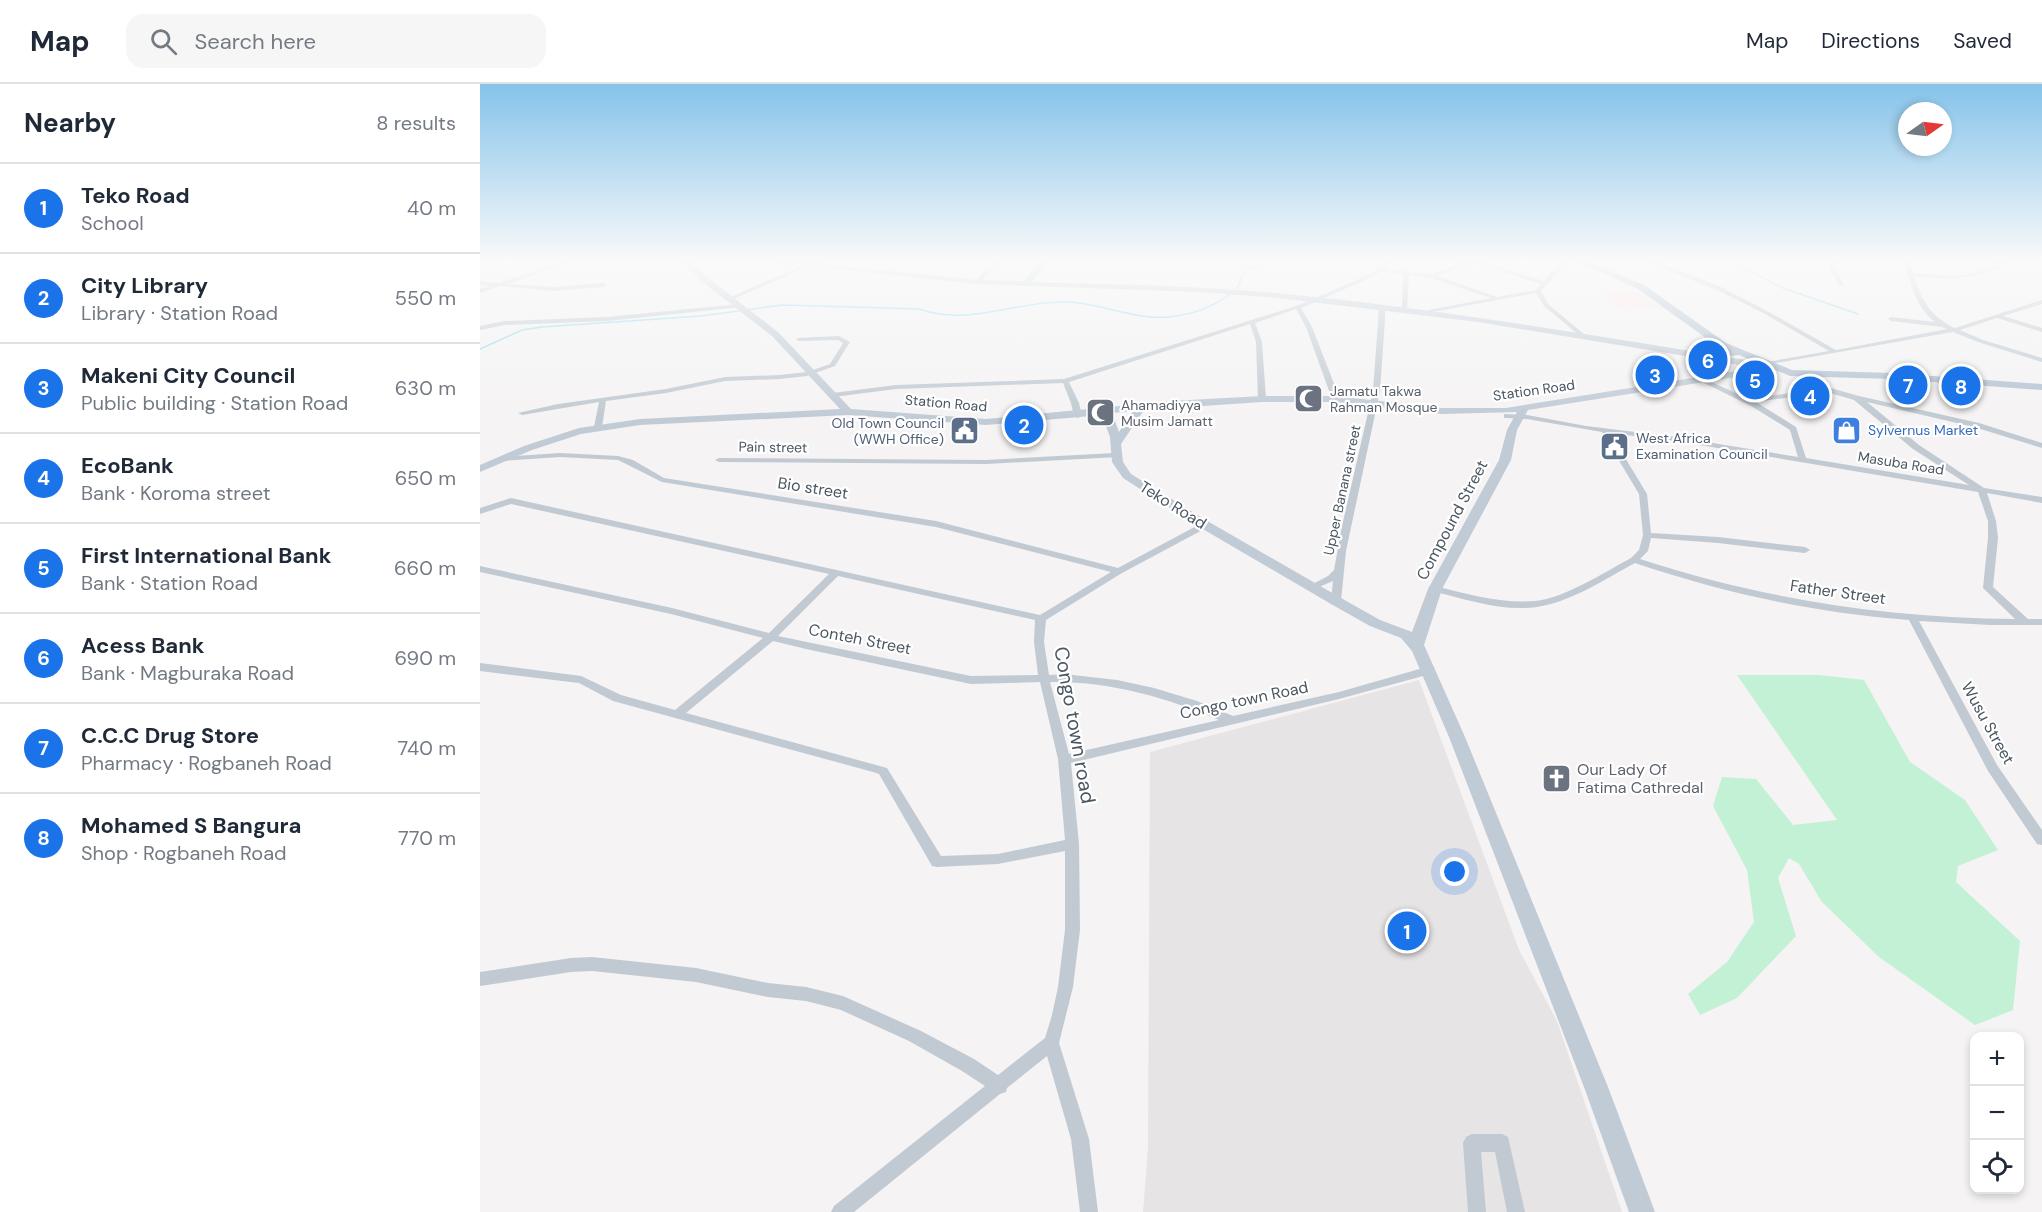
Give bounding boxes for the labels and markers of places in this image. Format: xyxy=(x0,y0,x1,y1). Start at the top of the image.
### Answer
pin: 6 xyxy=(1688,338,1728,382)
pin: 3 xyxy=(1636,352,1674,398)
pin: 5 xyxy=(1736,358,1774,402)
pin: 7 xyxy=(1888,362,1928,408)
pin: 8 xyxy=(1942,364,1980,408)
pin: 4 xyxy=(1790,374,1830,418)
place label: Jamatu Takwa Rahman Mosque xyxy=(1330,382,1438,416)
mosque icon: Jamatu Takwa Rahman Mosque xyxy=(1293,383,1325,415)
place label: Ahamadiyya Musim Jamatt xyxy=(1121,396,1213,430)
mosque icon: Ahamadiyya Musim Jamatt xyxy=(1084,397,1116,429)
pin: 2 xyxy=(1004,402,1044,448)
place label: Old Town Council (WWH Office) xyxy=(832,414,944,448)
shop icon: Sylvernus Market xyxy=(1831,414,1863,446)
public building icon: Old Town Council (WWH Office) xyxy=(949,415,981,447)
place label: Sylvernus Market xyxy=(1868,421,1978,439)
place label: West Africa Examination Council xyxy=(1636,429,1768,463)
public building icon: West Africa Examination Council xyxy=(1599,430,1631,462)
place label: Our Lady Of Fatima Cathredal xyxy=(1577,759,1703,798)
church icon: Our Lady Of Fatima Cathredal xyxy=(1540,762,1572,794)
pin: 1 xyxy=(1388,908,1426,954)

